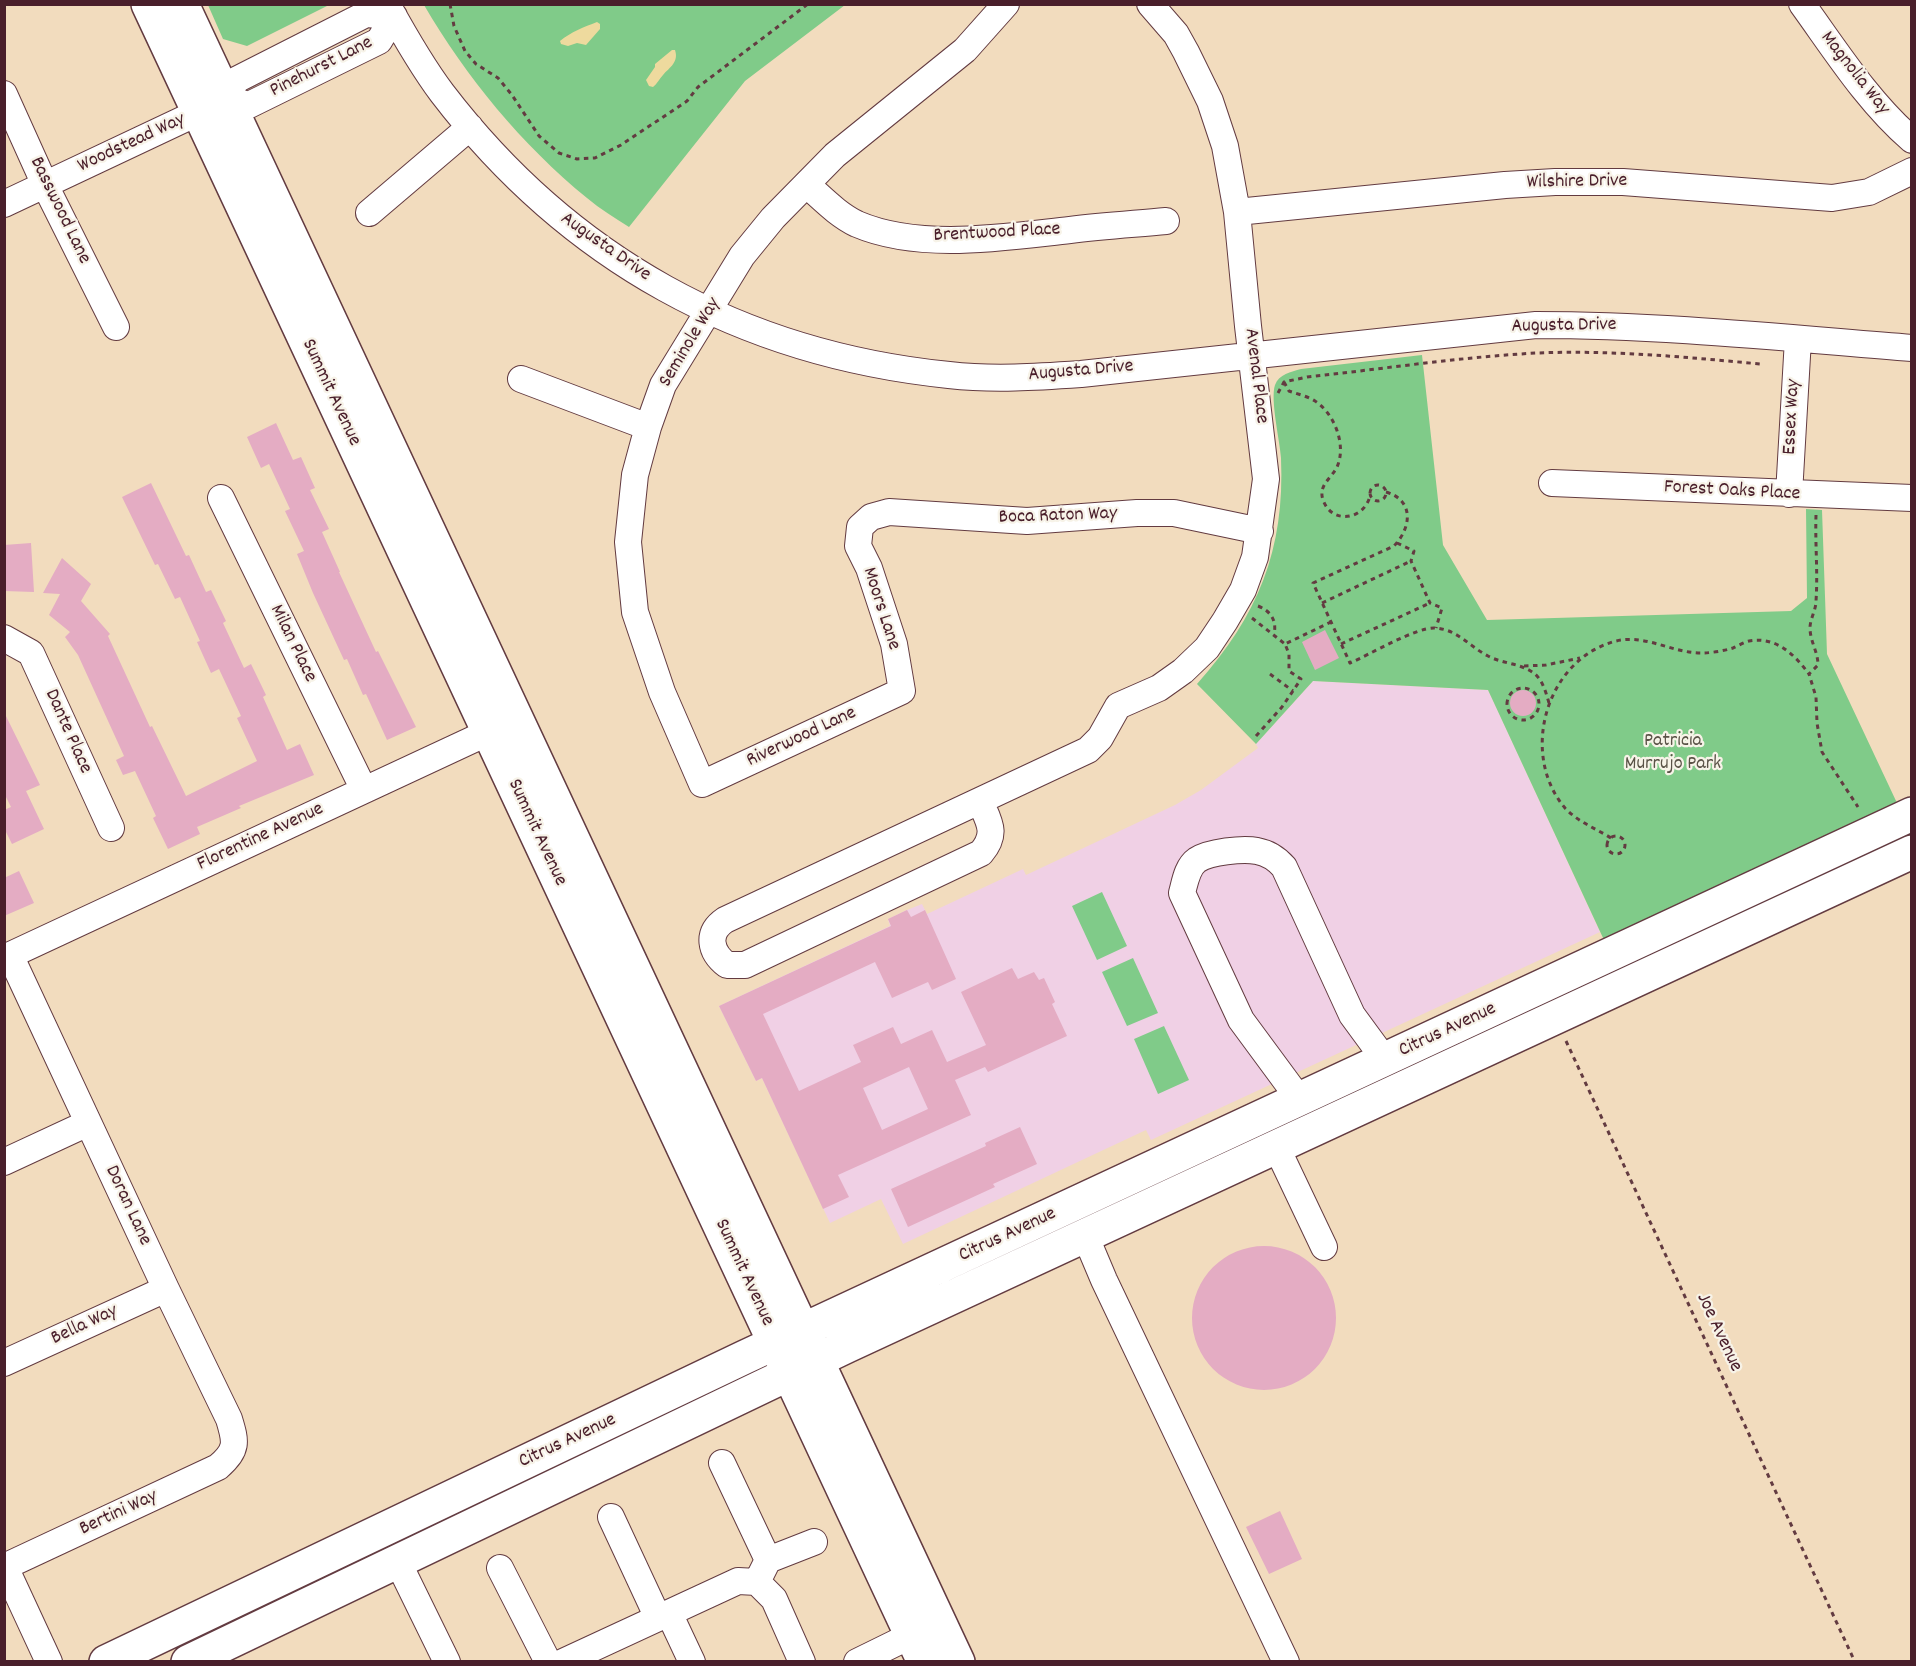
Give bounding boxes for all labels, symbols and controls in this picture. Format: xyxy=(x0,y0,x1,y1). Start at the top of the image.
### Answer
street label: Magnolia Way xyxy=(1814,27,1894,121)
street label: Pinehurst Lane xyxy=(267,32,377,104)
street label: Woodstead Way xyxy=(75,109,189,179)
street label: Basswood Lane xyxy=(23,154,95,268)
street label: Wilshire Drive xyxy=(1527,170,1627,196)
street label: Augusta Drive xyxy=(555,208,655,288)
street label: Brentwood Place xyxy=(933,219,1061,249)
street label: Seminole Way xyxy=(655,294,727,392)
street label: Augusta Drive xyxy=(1511,314,1617,340)
street label: Avenal Place xyxy=(1237,327,1273,425)
street label: Summit Avenue xyxy=(295,336,365,450)
street label: Augusta Drive xyxy=(1028,355,1134,389)
street label: Essex Way xyxy=(1779,379,1807,455)
street label: Forest Oaks Place xyxy=(1663,476,1801,508)
street label: Boca Raton Way xyxy=(998,503,1118,531)
street label: Moors Lane xyxy=(855,565,905,653)
street label: Milan Place xyxy=(263,601,321,687)
street label: Dante Place xyxy=(38,686,96,778)
street label: Riverwood Lane xyxy=(743,702,861,774)
park label: Patricia Murrujo Park xyxy=(1625,730,1721,777)
street label: Summit Avenue xyxy=(501,776,571,890)
street label: Florentine Avenue xyxy=(194,798,328,878)
street label: Citrus Avenue xyxy=(1395,998,1501,1064)
street label: Doran Lane xyxy=(98,1162,156,1250)
street label: Citrus Avenue xyxy=(955,1203,1061,1269)
street label: Summit Avenue xyxy=(708,1216,778,1330)
street label: Joe Avenue xyxy=(1689,1290,1747,1376)
street label: Bella Way xyxy=(48,1300,122,1352)
street label: Citrus Avenue xyxy=(515,1409,621,1475)
street label: Bertini Way xyxy=(76,1486,162,1542)

